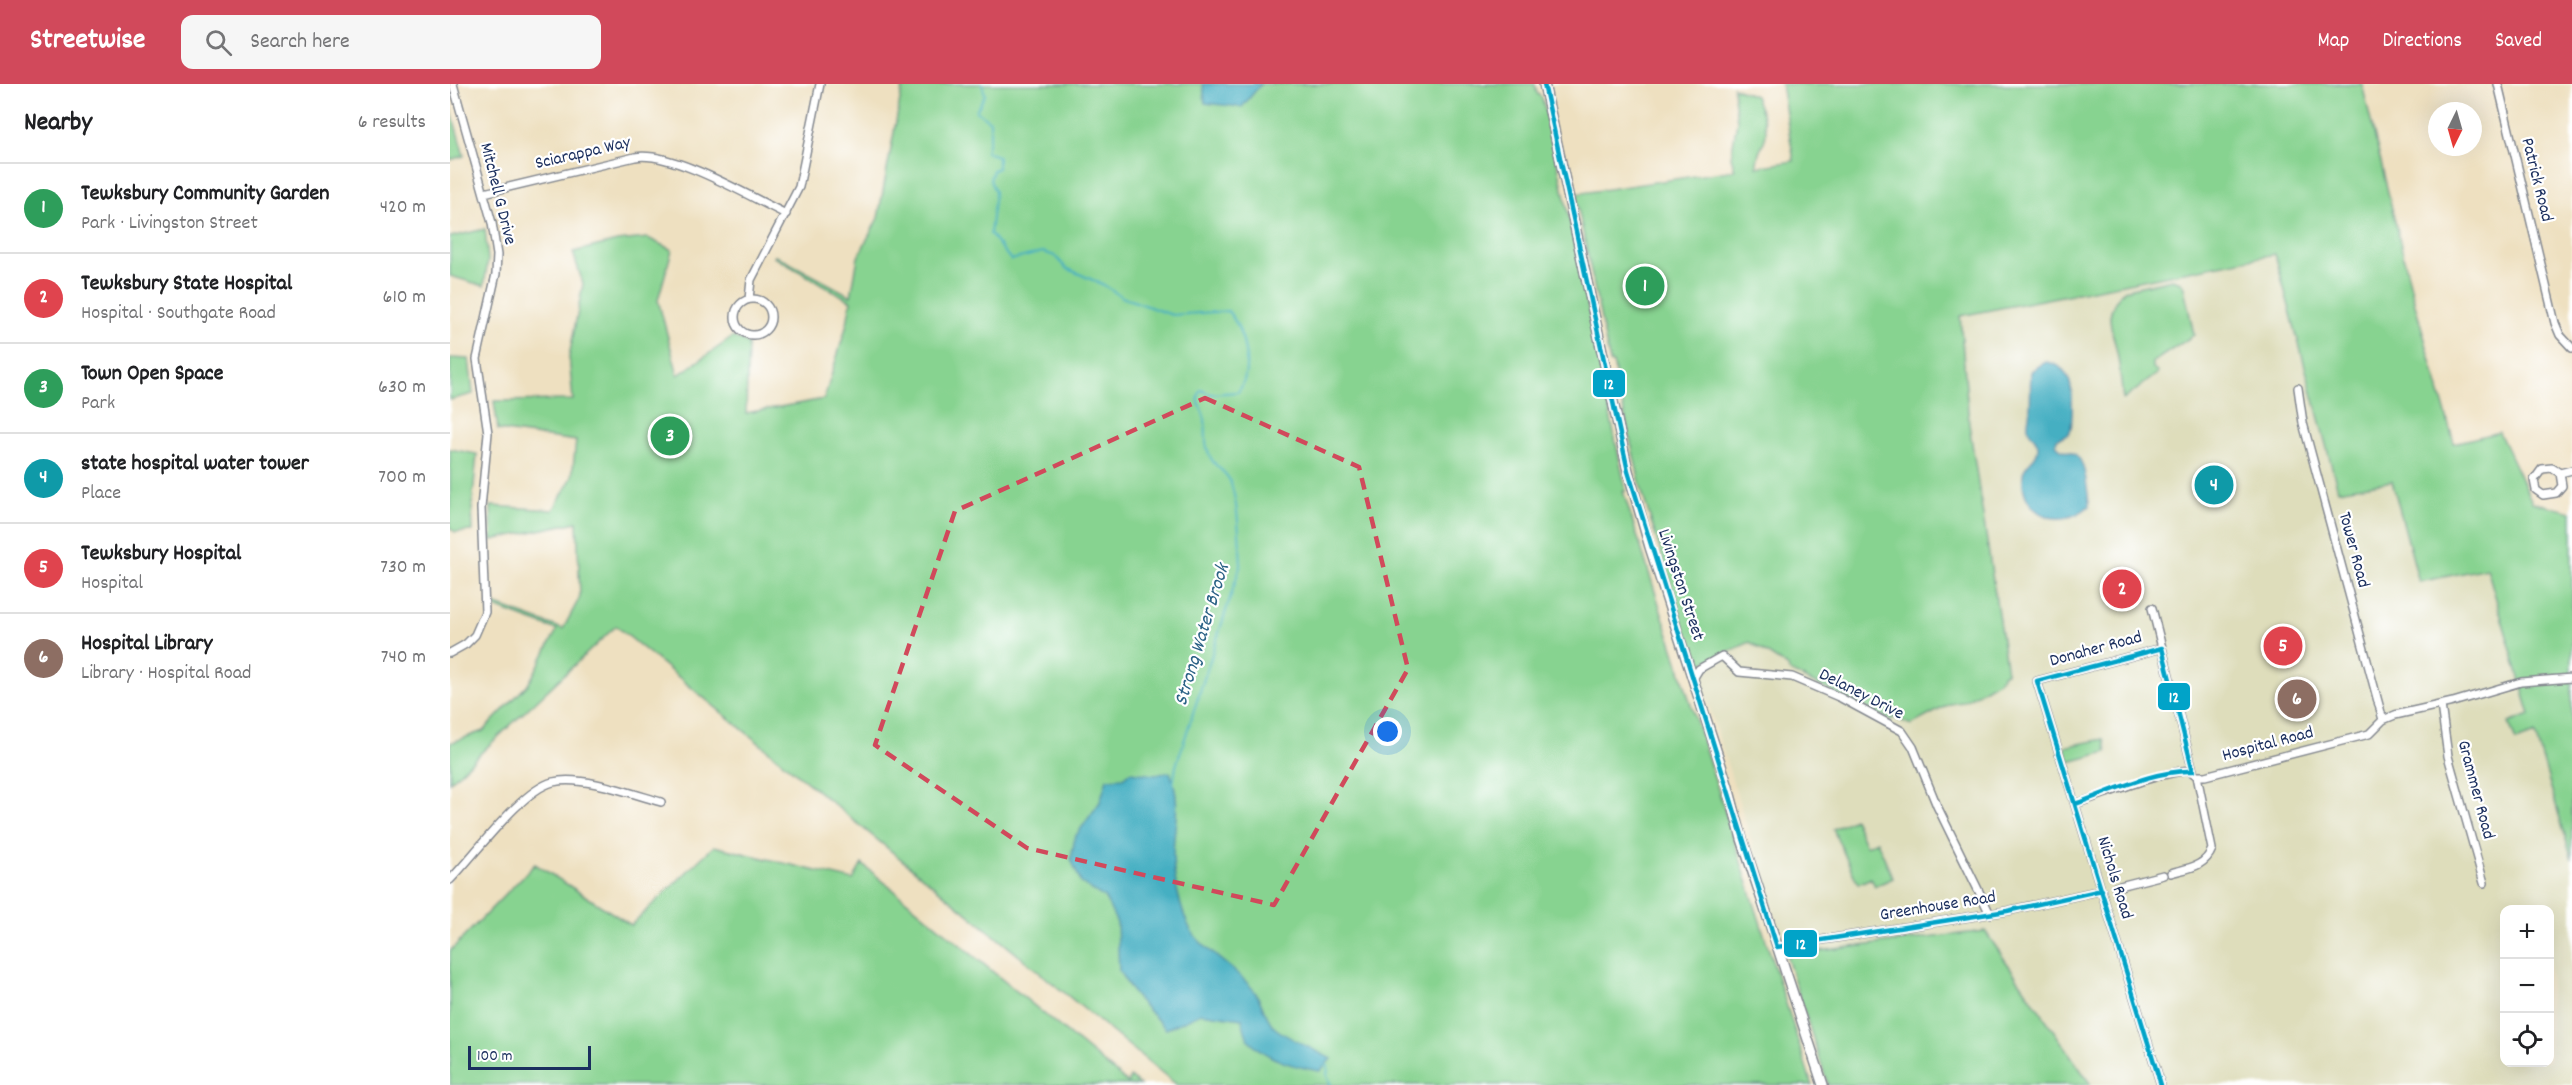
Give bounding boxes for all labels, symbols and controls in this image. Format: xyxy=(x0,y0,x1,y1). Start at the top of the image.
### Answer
search box xyxy=(181,15,601,69)
text: Streetwise xyxy=(30,22,145,62)
icon: search xyxy=(202,26,235,59)
text: Search here xyxy=(250,27,350,58)
text: Map xyxy=(2318,27,2349,57)
text: Directions xyxy=(2382,27,2462,57)
text: Saved xyxy=(2495,27,2542,57)
north arrow xyxy=(2428,102,2482,156)
text: Nearby xyxy=(24,105,92,142)
text: 6 results xyxy=(358,109,426,137)
street label: Sciarappa Way xyxy=(533,131,634,177)
street label: Patrick Road xyxy=(2514,135,2558,225)
street label: Mitchell G Drive xyxy=(472,140,522,248)
text: Tewksbury Community Garden xyxy=(81,179,329,210)
text: 1 xyxy=(41,194,46,222)
text: 420 m xyxy=(380,194,426,222)
text: Park · Livingston Street xyxy=(81,210,258,238)
pin: 1 xyxy=(1626,264,1664,308)
text: Tewksbury State Hospital xyxy=(81,269,292,300)
text: 2 xyxy=(39,284,48,312)
text: 610 m xyxy=(383,284,426,312)
text: Hospital · Southgate Road xyxy=(81,300,276,328)
text: Town Open Space xyxy=(81,359,223,390)
line badge: 12 xyxy=(1592,369,1626,398)
text: 3 xyxy=(39,374,48,402)
text: 630 m xyxy=(378,374,426,402)
text: 12 xyxy=(1604,374,1614,397)
text: Park xyxy=(81,390,115,418)
pin: 3 xyxy=(650,414,690,458)
text: state hospital water tower xyxy=(81,449,309,480)
pin: 4 xyxy=(2194,462,2234,508)
text: 4 xyxy=(39,464,48,492)
text: 700 m xyxy=(378,464,426,492)
text: Place xyxy=(81,480,121,508)
street label: Tower Road xyxy=(2331,509,2375,591)
street label: Livingston Street xyxy=(1650,526,1710,644)
text: Tewksbury Hospital xyxy=(81,539,241,570)
text: 5 xyxy=(39,554,48,582)
text: 730 m xyxy=(380,554,426,582)
water label: Strong Water Brook xyxy=(1168,559,1238,709)
pin: 2 xyxy=(2102,566,2142,612)
text: Hospital xyxy=(81,570,143,598)
pin: 5 xyxy=(2264,624,2302,668)
street label: Donaher Road xyxy=(2047,626,2145,674)
text: Hospital Library xyxy=(81,629,212,660)
text: 6 xyxy=(39,644,48,672)
text: 740 m xyxy=(381,644,426,672)
text: Library · Hospital Road xyxy=(81,660,252,688)
street label: Delaney Drive xyxy=(1814,663,1908,727)
pin: 6 xyxy=(2278,676,2316,722)
line badge: 12 xyxy=(2157,682,2191,711)
text: 12 xyxy=(2169,687,2179,710)
your location xyxy=(1373,717,1402,746)
street label: Hospital Road xyxy=(2220,721,2316,769)
street label: Grammer Road xyxy=(2450,738,2500,842)
street label: Nichols Road xyxy=(2090,834,2138,922)
street label: Greenhouse Road xyxy=(1878,885,1998,929)
map controls xyxy=(2500,905,2554,1067)
button: + xyxy=(2500,905,2554,959)
line badge: 12 xyxy=(1783,929,1818,958)
text: 12 xyxy=(1796,934,1806,957)
button: − xyxy=(2500,959,2554,1013)
button: locate xyxy=(2500,1013,2554,1067)
scale bar xyxy=(468,1043,591,1070)
text: 100 m xyxy=(477,1045,513,1068)

